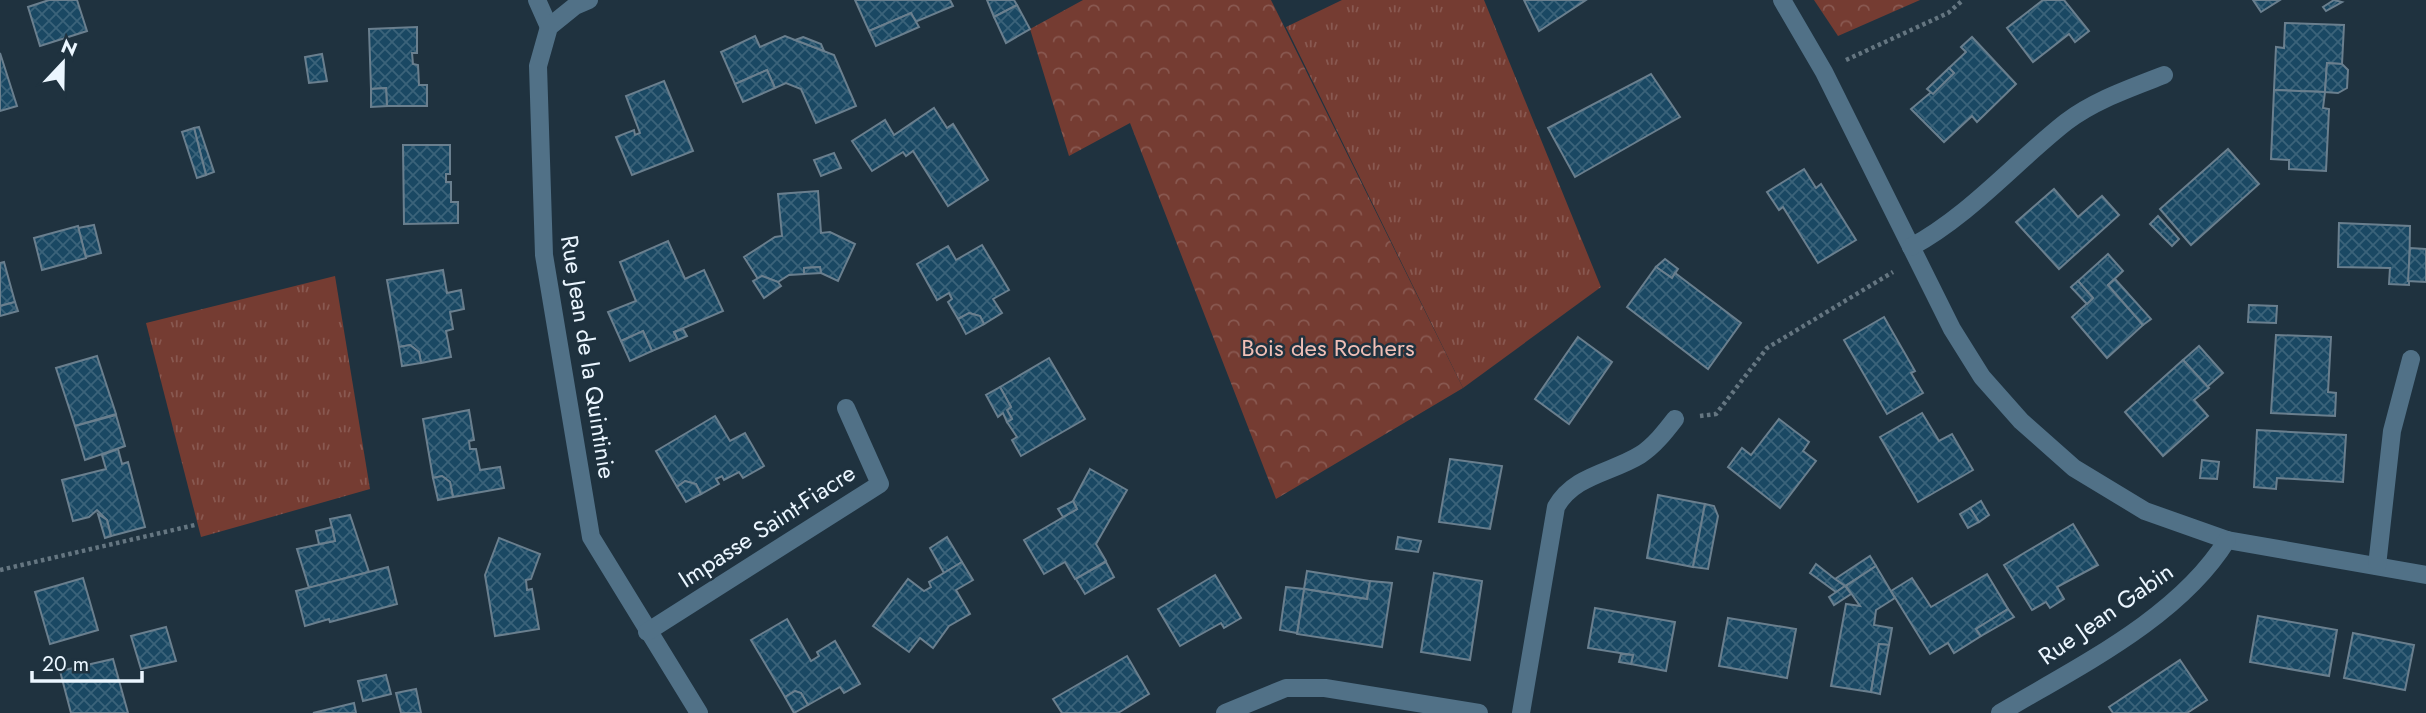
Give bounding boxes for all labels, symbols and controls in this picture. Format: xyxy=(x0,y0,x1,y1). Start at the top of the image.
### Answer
north arrow xyxy=(28,28,98,98)
text: N xyxy=(57,32,81,63)
street label: Rue Jean de la Quintinie xyxy=(552,233,625,481)
park label: Bois des Rochers xyxy=(1241,330,1415,365)
street label: Impasse Saint-Fiacre xyxy=(671,455,862,596)
street label: Rue Jean Gabin xyxy=(2031,554,2180,673)
scale bar xyxy=(32,640,142,684)
text: 20 m xyxy=(42,649,89,679)

